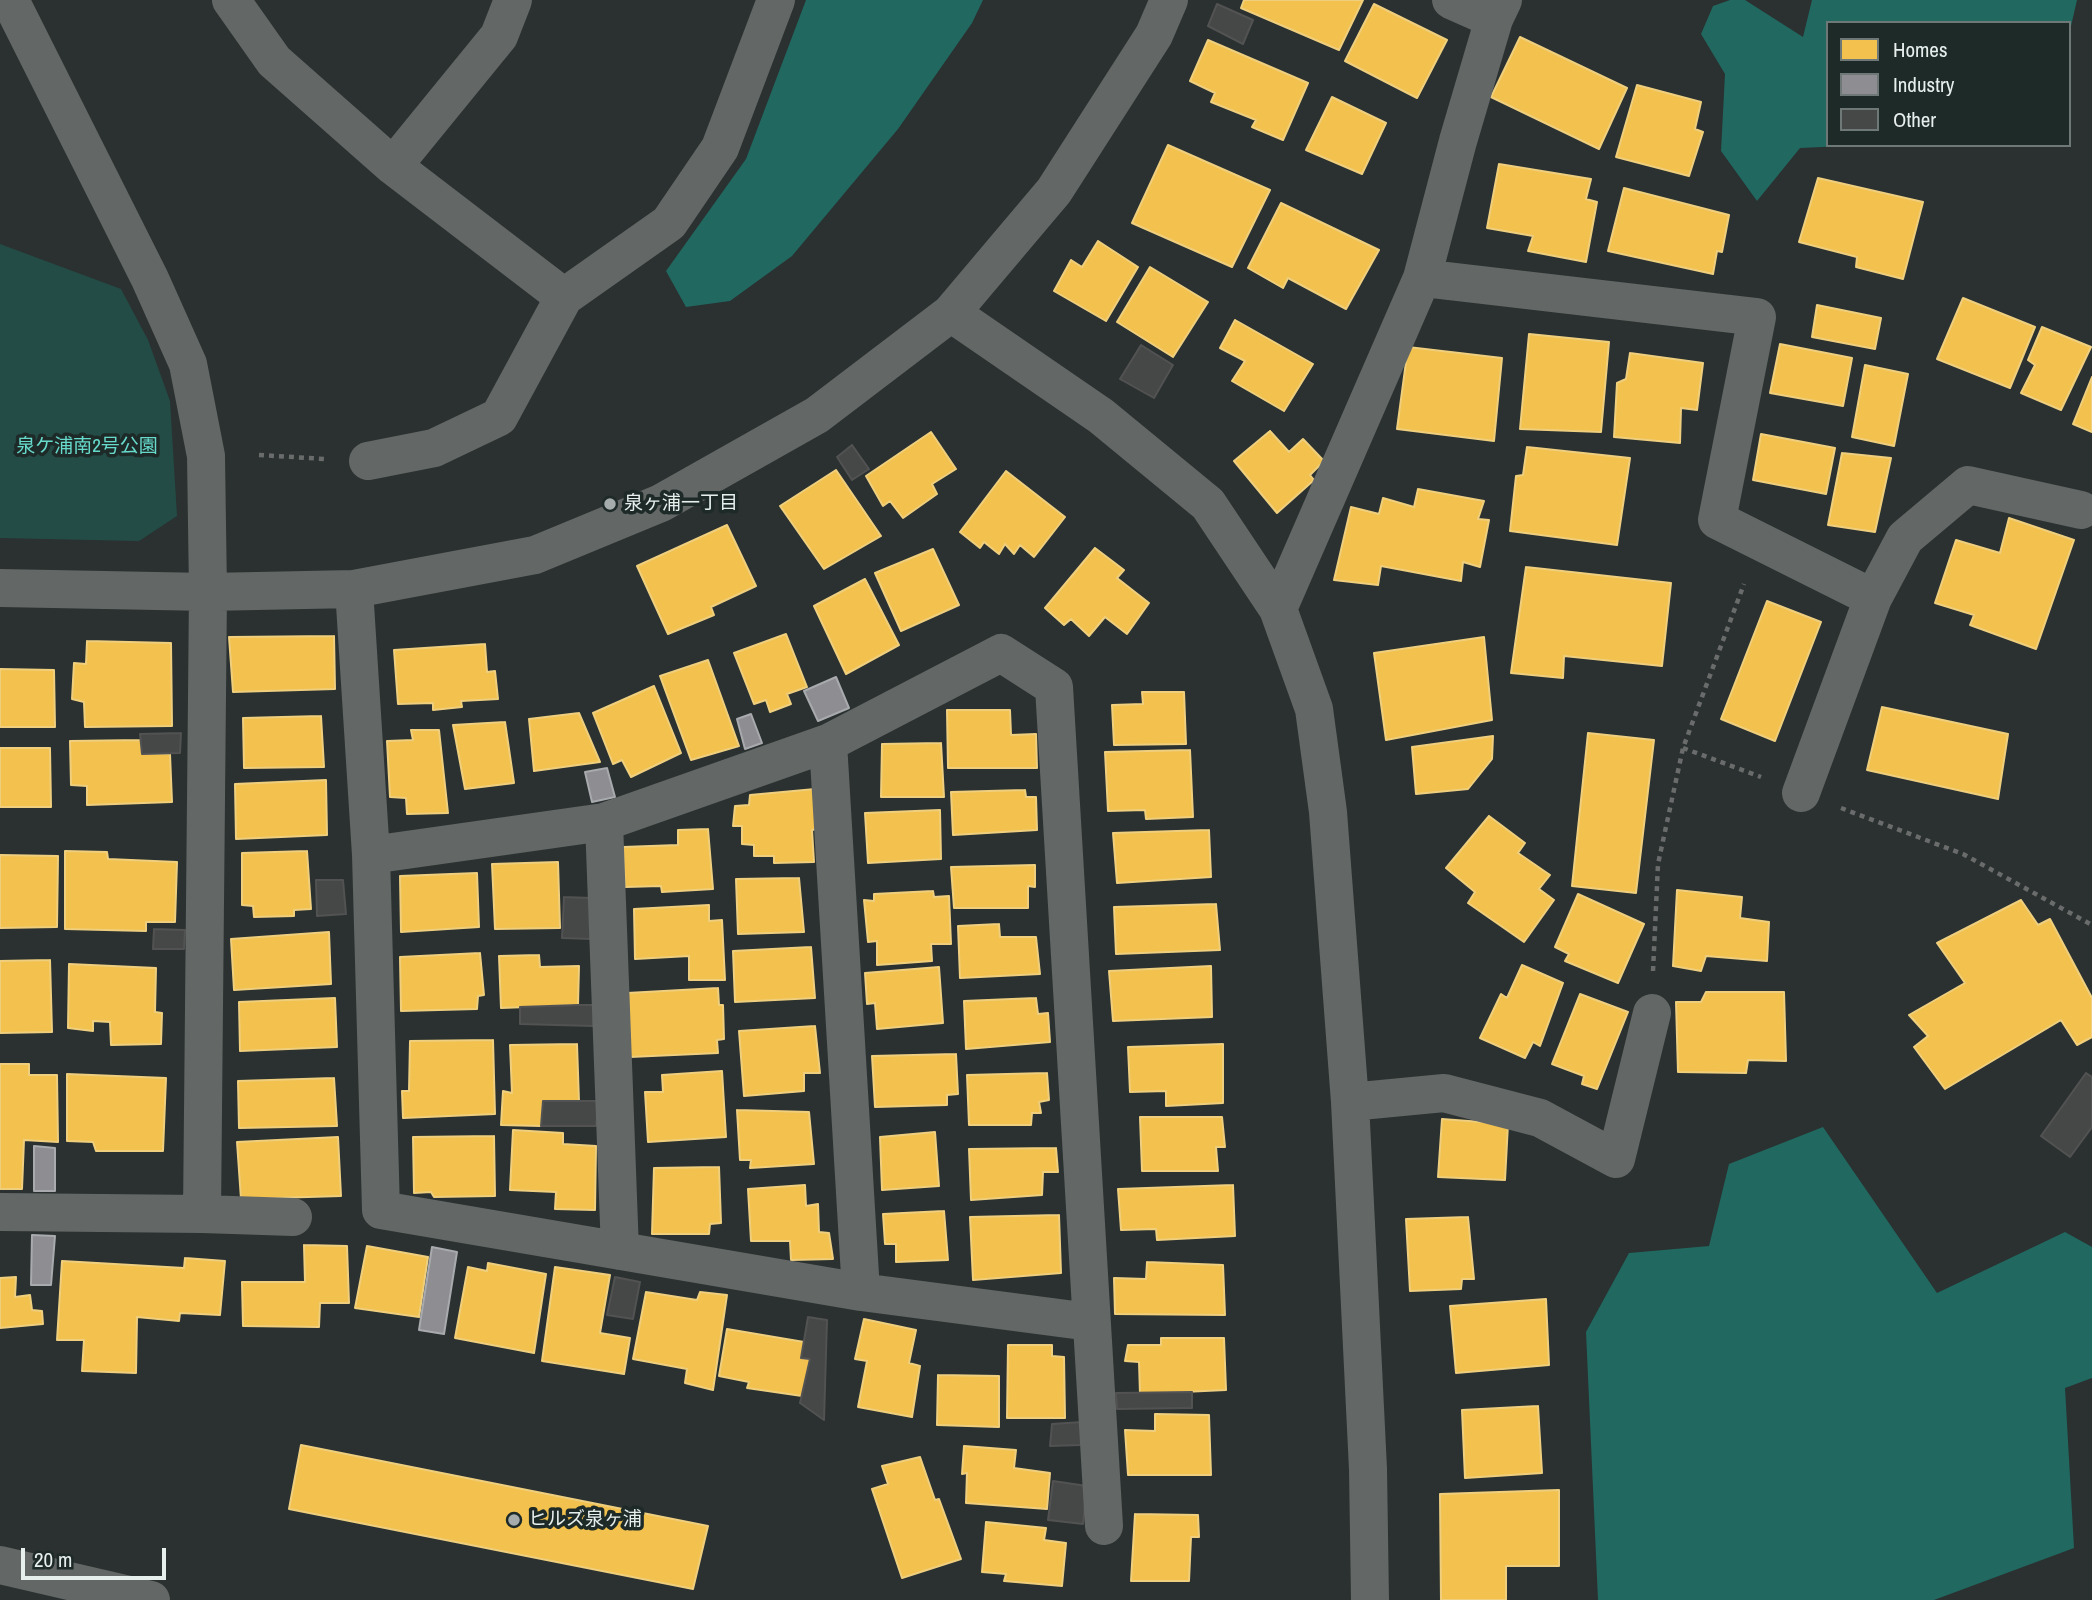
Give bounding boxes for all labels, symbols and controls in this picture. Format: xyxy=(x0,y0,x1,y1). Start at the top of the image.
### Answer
legend xyxy=(1826,21,2071,147)
text: Homes xyxy=(1893,35,1948,64)
text: Industry xyxy=(1893,70,1954,99)
text: Other xyxy=(1893,105,1936,134)
park label: 泉ケ浦南2号公園 xyxy=(16,436,158,458)
place label: 泉ヶ浦一丁目 xyxy=(624,493,738,515)
marker: 泉ヶ浦一丁目 xyxy=(602,496,618,512)
place label: ヒルズ泉ヶ浦 xyxy=(528,1509,642,1531)
marker: ヒルズ泉ヶ浦 xyxy=(506,1512,522,1528)
scale bar xyxy=(24,1534,170,1578)
text: 20 m xyxy=(34,1545,72,1574)

